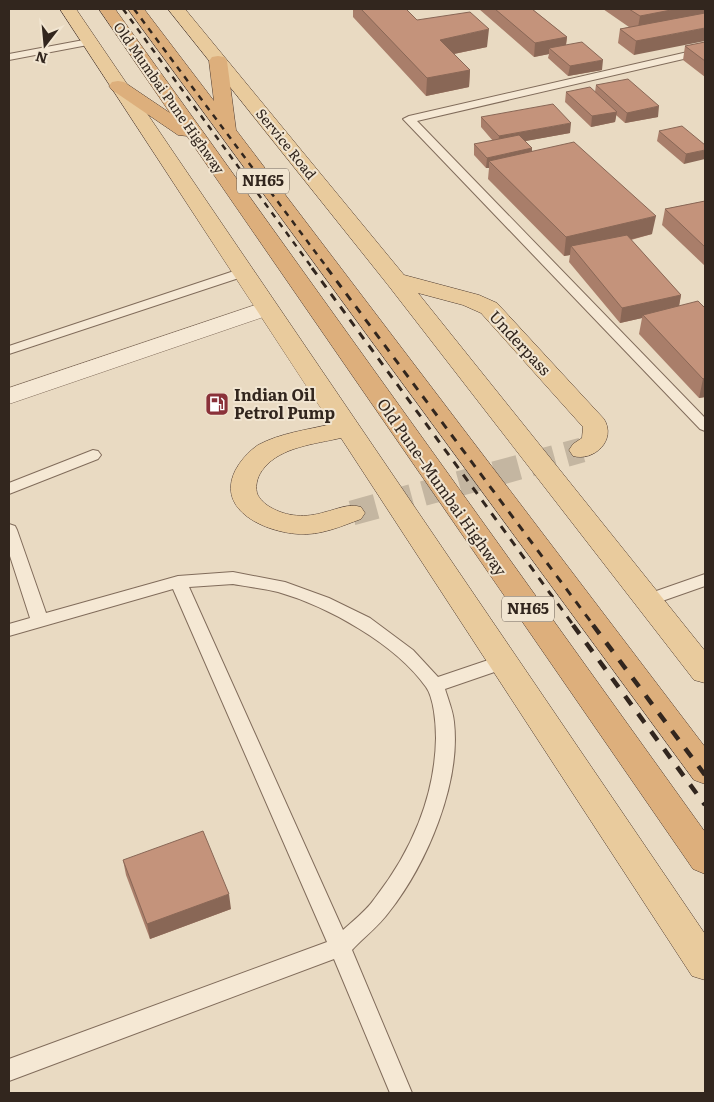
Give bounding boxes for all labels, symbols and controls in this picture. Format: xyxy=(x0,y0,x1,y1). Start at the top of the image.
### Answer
street label: Old Mumbai Pune Highway xyxy=(110,17,231,178)
north arrow xyxy=(20,20,70,70)
text: N xyxy=(32,47,50,70)
street label: Service Road xyxy=(252,104,322,183)
road number: NH65 xyxy=(237,168,289,194)
street label: Underpass xyxy=(484,304,557,380)
place label: Indian Oil Petrol Pump xyxy=(234,382,335,424)
fuel station icon: Indian Oil Petrol Pump xyxy=(204,391,230,417)
street label: Old Pune–Mumbai Highway xyxy=(372,393,514,581)
road number: NH65 xyxy=(502,596,554,622)

